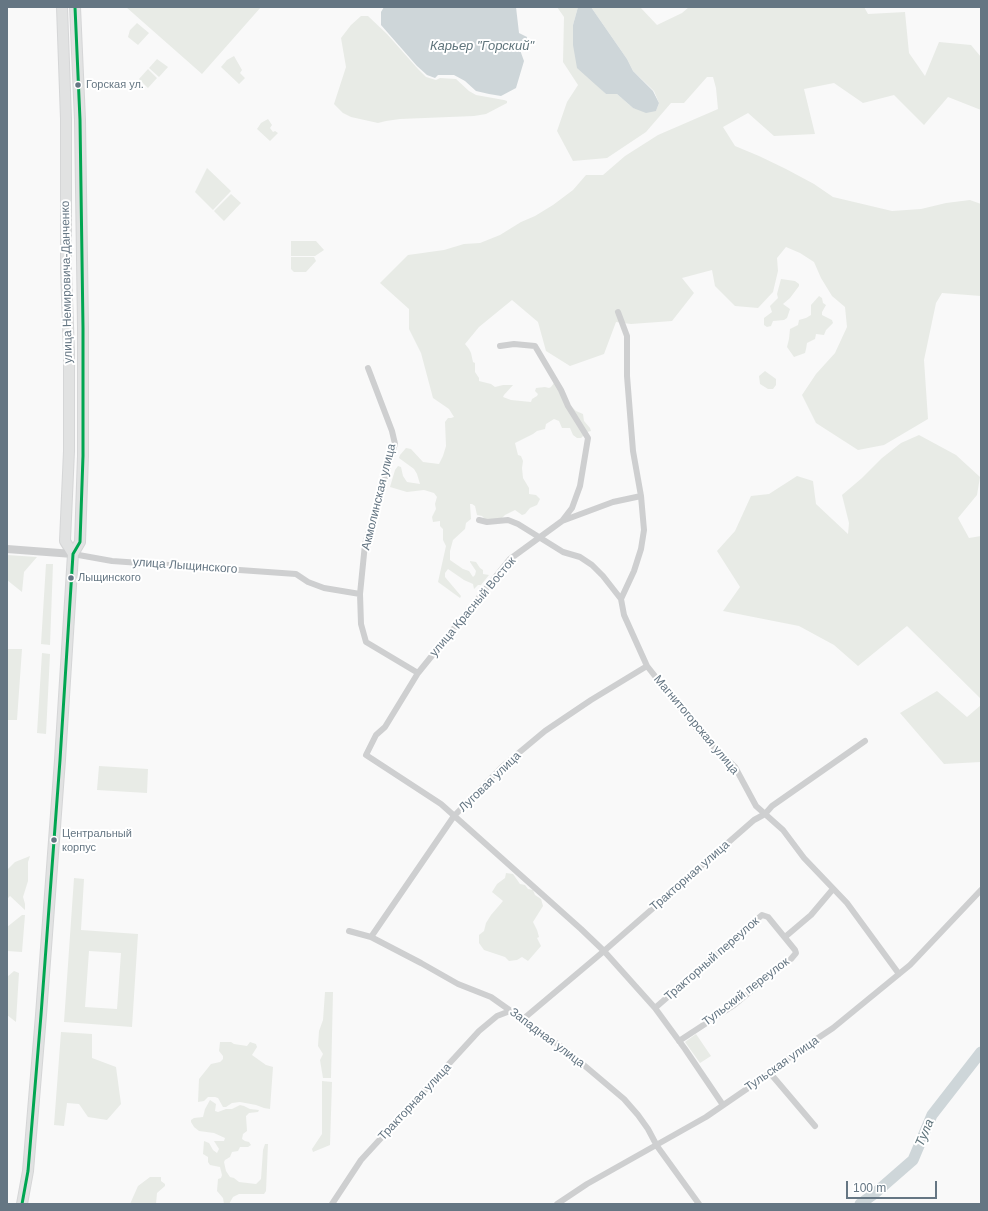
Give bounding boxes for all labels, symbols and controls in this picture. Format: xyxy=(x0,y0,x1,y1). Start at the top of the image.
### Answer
water label: Карьер "Горский" xyxy=(430,38,534,54)
place label: Горская ул. xyxy=(86,78,144,92)
marker: Горская ул. xyxy=(73,80,83,90)
street label: улица Немировича-Данченко xyxy=(58,200,76,364)
street label: Акмолинская улица xyxy=(359,442,399,552)
street label: улица Красный Восток xyxy=(427,554,519,660)
street label: улица Лыщинского xyxy=(132,555,238,577)
place label: Лыщинского xyxy=(78,571,141,585)
marker: Лыщинского xyxy=(66,573,76,583)
street label: Магнитогорская улица xyxy=(650,672,742,778)
street label: Луговая улица xyxy=(456,749,524,815)
place label: Центральный корпус xyxy=(62,827,132,853)
marker: Центральный корпус xyxy=(49,835,59,845)
street label: Тракторная улица xyxy=(647,838,733,914)
street label: Тракторный переулок xyxy=(662,914,762,1004)
street label: Тульский переулок xyxy=(700,955,792,1029)
street label: Западная улица xyxy=(507,1005,587,1071)
street label: Тульская улица xyxy=(742,1033,822,1095)
street label: Тракторная улица xyxy=(376,1060,454,1144)
water label: Тула xyxy=(912,1117,938,1149)
scale bar xyxy=(848,1173,939,1199)
text: 100 m xyxy=(853,1181,886,1195)

